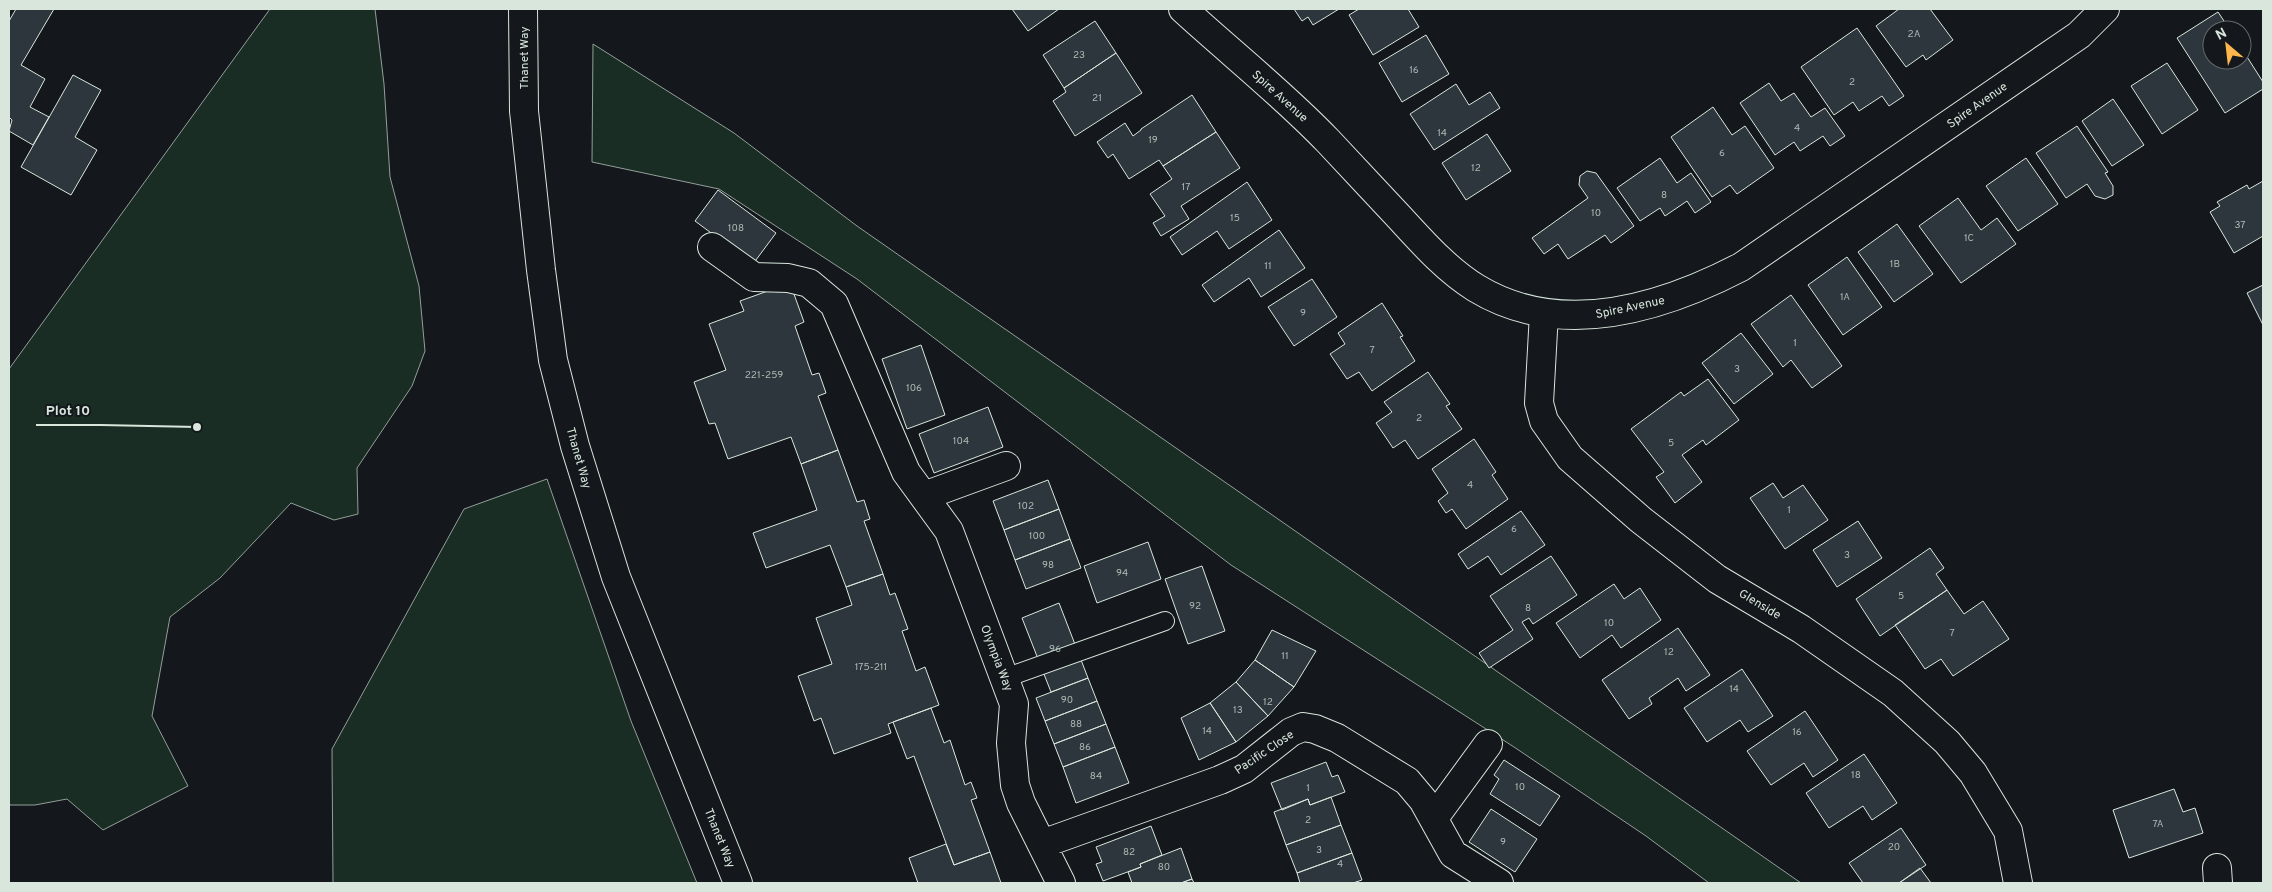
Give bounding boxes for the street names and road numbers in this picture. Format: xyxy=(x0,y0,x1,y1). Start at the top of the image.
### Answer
street label: Thanet Way xyxy=(517,26,533,90)
street label: Spire Avenue xyxy=(1248,67,1311,126)
street label: Spire Avenue xyxy=(1944,79,2011,133)
street label: Spire Avenue xyxy=(1594,293,1666,323)
street label: Thanet Way xyxy=(562,426,594,491)
street label: Glenside xyxy=(1735,586,1784,624)
street label: Olympia Way xyxy=(976,623,1016,694)
street label: Pacific Close xyxy=(1232,727,1297,779)
street label: Thanet Way xyxy=(700,806,738,871)

